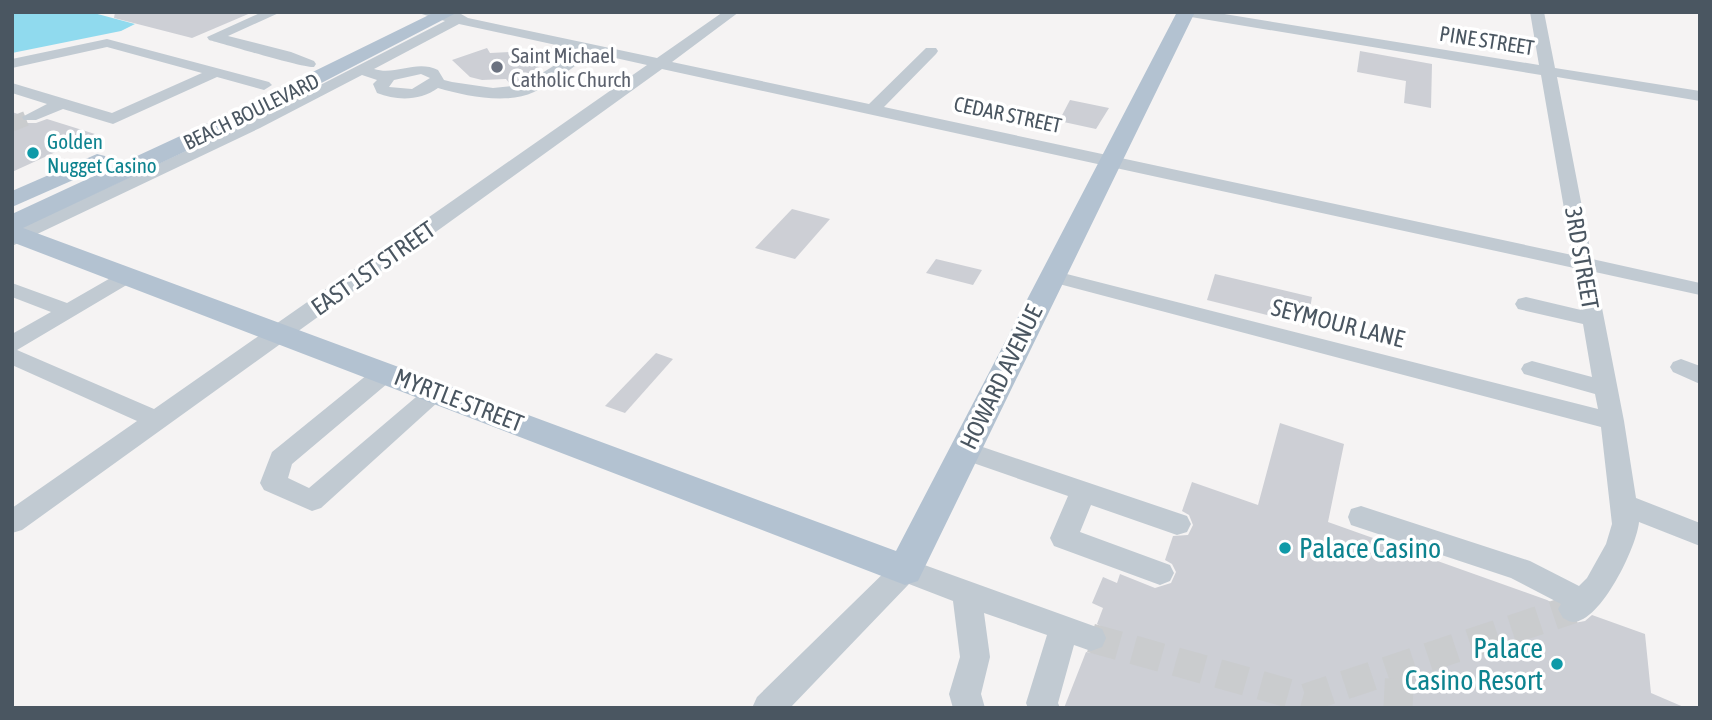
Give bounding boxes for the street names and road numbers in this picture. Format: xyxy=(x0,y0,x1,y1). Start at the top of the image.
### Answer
street label: PINE STREET xyxy=(1438,21,1536,59)
street label: BEACH BOULEVARD xyxy=(179,68,323,154)
street label: CEDAR STREET xyxy=(952,91,1064,137)
street label: 3RD STREET xyxy=(1560,205,1604,312)
street label: EAST 1ST STREET xyxy=(306,215,440,321)
street label: SEYMOUR LANE xyxy=(1269,293,1407,353)
street label: HOWARD AVENUE xyxy=(954,301,1048,453)
street label: MYRTLE STREET xyxy=(391,363,528,437)

